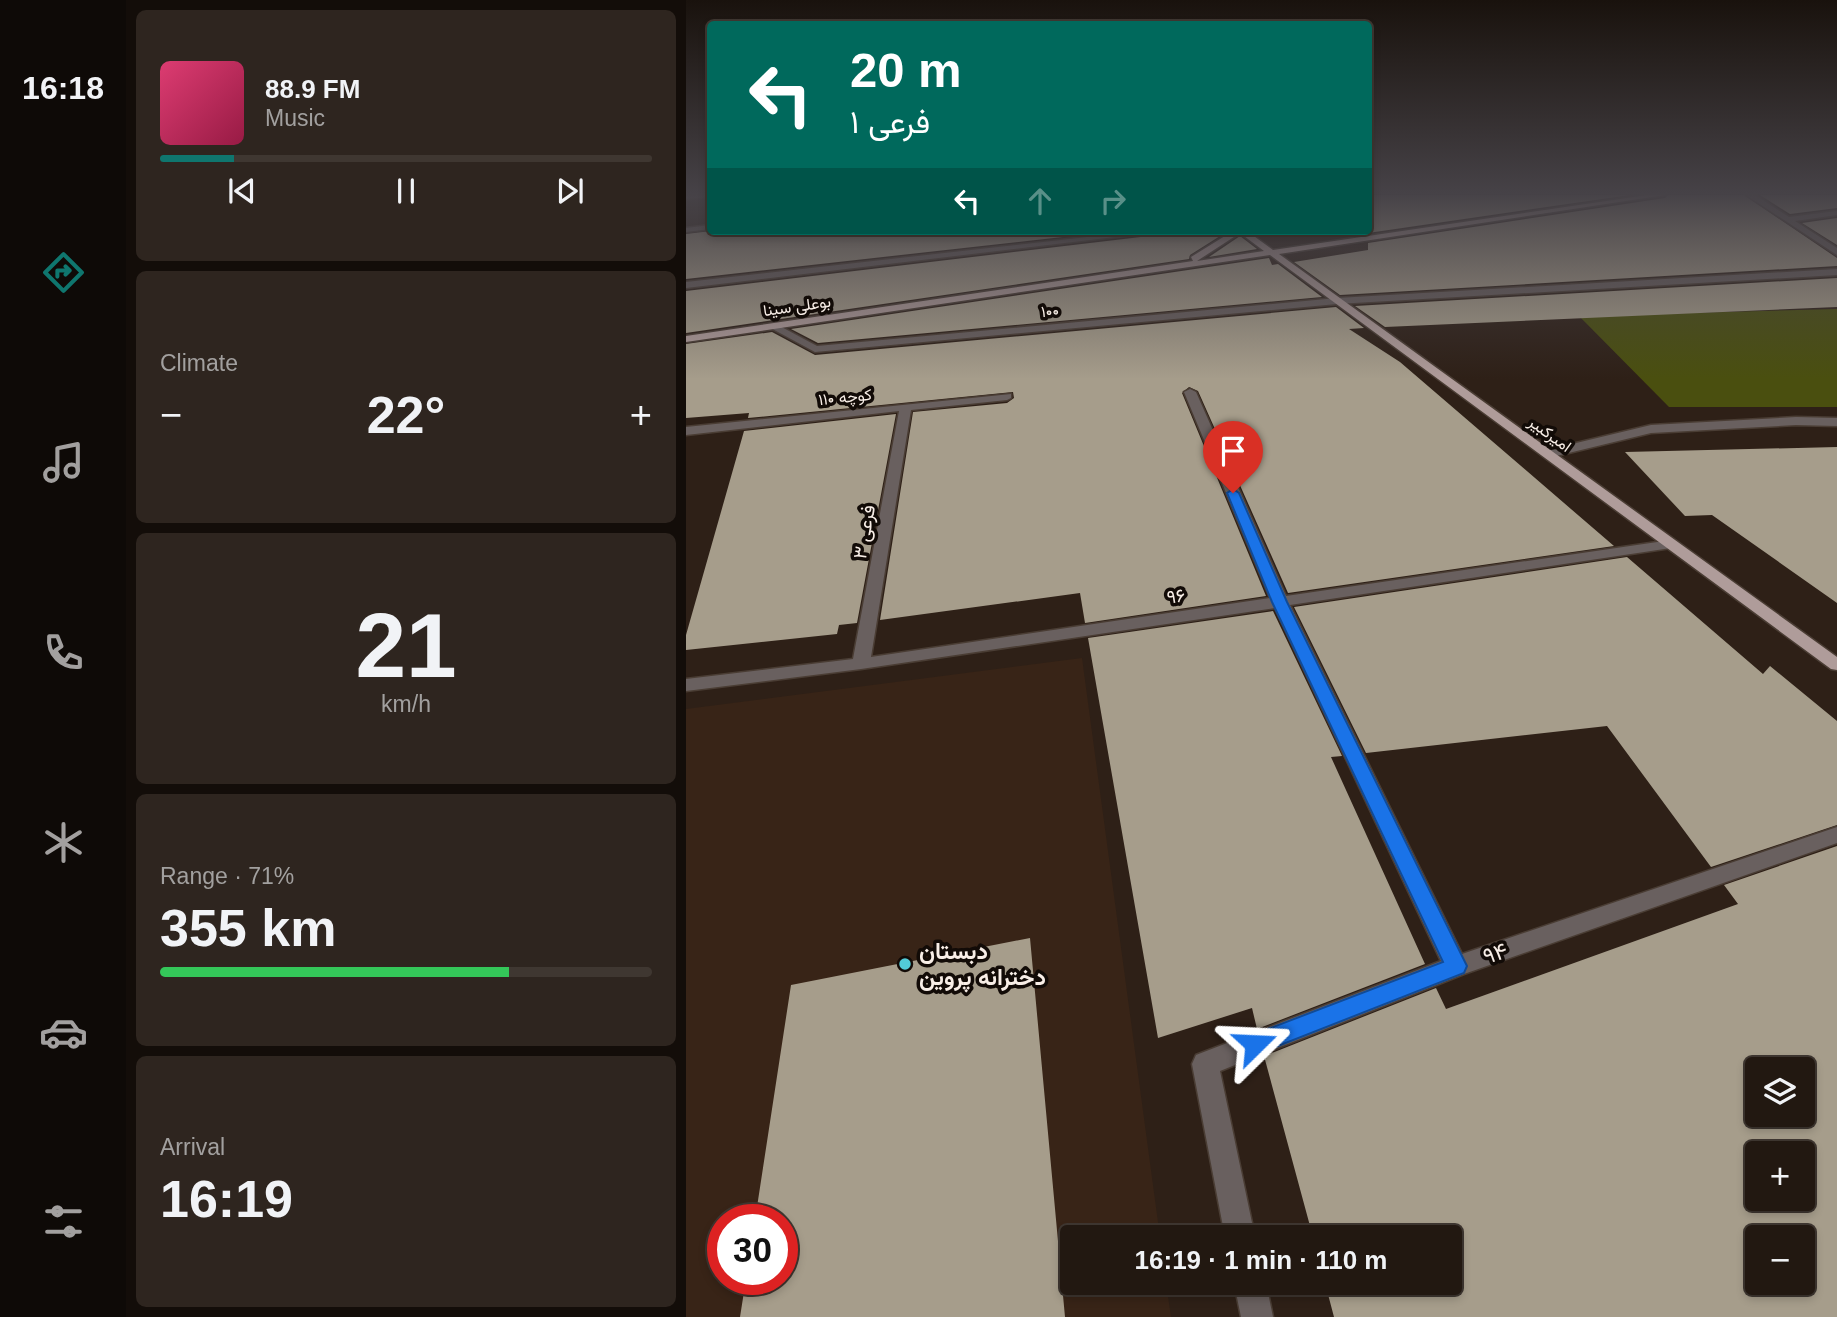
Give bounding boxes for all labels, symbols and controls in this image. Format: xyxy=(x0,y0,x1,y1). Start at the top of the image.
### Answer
text: 20 m xyxy=(850,43,962,97)
icon: left xyxy=(735,49,826,140)
text: 16:18 xyxy=(22,70,104,106)
text: 88.9 FM xyxy=(265,74,360,104)
text: فرعی ۱ xyxy=(850,104,930,140)
text: Music xyxy=(265,105,325,131)
icon: previous xyxy=(223,172,261,210)
icon: pause xyxy=(387,172,425,210)
icon: next xyxy=(551,172,589,210)
icon: left xyxy=(948,182,986,220)
icon: ahead xyxy=(1021,182,1059,220)
icon: right xyxy=(1094,182,1132,220)
icon: directions xyxy=(39,248,88,297)
street label: بوعلی سینا xyxy=(762,293,832,321)
street label: ۱۰۰ xyxy=(1040,302,1060,320)
text: Climate xyxy=(160,350,238,376)
text: 22° xyxy=(367,386,445,444)
street label: کوچه ۱۱۰ xyxy=(817,386,873,411)
text: − xyxy=(160,394,182,436)
text: + xyxy=(630,394,652,436)
street label: امیرکبیر xyxy=(1523,412,1575,457)
pin xyxy=(1203,421,1263,493)
icon: arrive xyxy=(1214,432,1252,470)
icon: music xyxy=(39,438,88,487)
street label: فرعی ۳ xyxy=(849,503,880,561)
street label: ۹۶ xyxy=(1165,584,1187,608)
text: 21 xyxy=(355,595,457,696)
icon: phone xyxy=(39,628,88,677)
text: km/h xyxy=(381,691,431,717)
icon: climate xyxy=(39,818,88,867)
text: Range · 71% xyxy=(160,863,294,889)
text: 355 km xyxy=(160,899,336,957)
street label: ۹۴ xyxy=(1479,937,1511,969)
place label: دبستان دخترانه پروین xyxy=(919,938,1046,993)
marker: دبستان دخترانه پروین xyxy=(897,956,913,972)
position arrow xyxy=(1218,1007,1292,1081)
icon: car xyxy=(39,1008,88,1057)
map controls xyxy=(1745,1057,1815,1295)
button: layers xyxy=(1745,1057,1815,1127)
text: Arrival xyxy=(160,1134,225,1160)
button: + xyxy=(1745,1141,1815,1211)
text: 16:19 xyxy=(160,1170,293,1228)
icon: filters xyxy=(39,1197,88,1246)
speed limit sign: 30 xyxy=(707,1204,798,1295)
button: − xyxy=(1745,1225,1815,1295)
text: 16:19 · 1 min · 110 m xyxy=(1135,1245,1387,1275)

